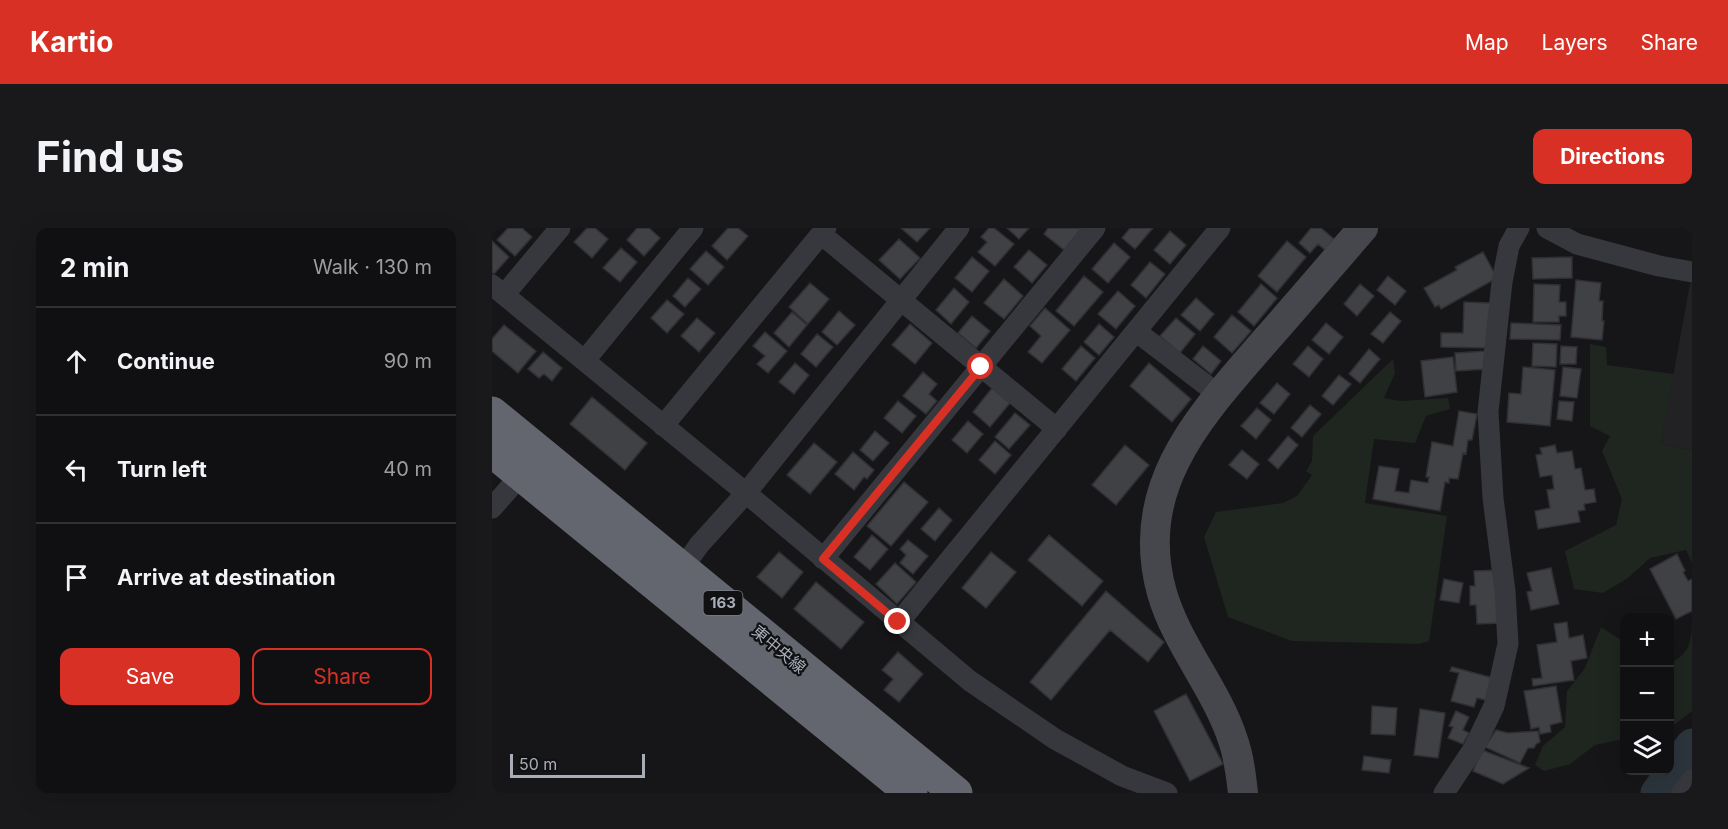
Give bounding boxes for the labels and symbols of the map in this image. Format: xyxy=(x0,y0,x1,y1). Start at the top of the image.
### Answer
route start xyxy=(967,353,993,379)
road number: 163 xyxy=(704,591,742,615)
route end xyxy=(884,608,910,634)
street label: 東中央線 xyxy=(748,621,810,677)
scale bar xyxy=(510,751,645,778)

